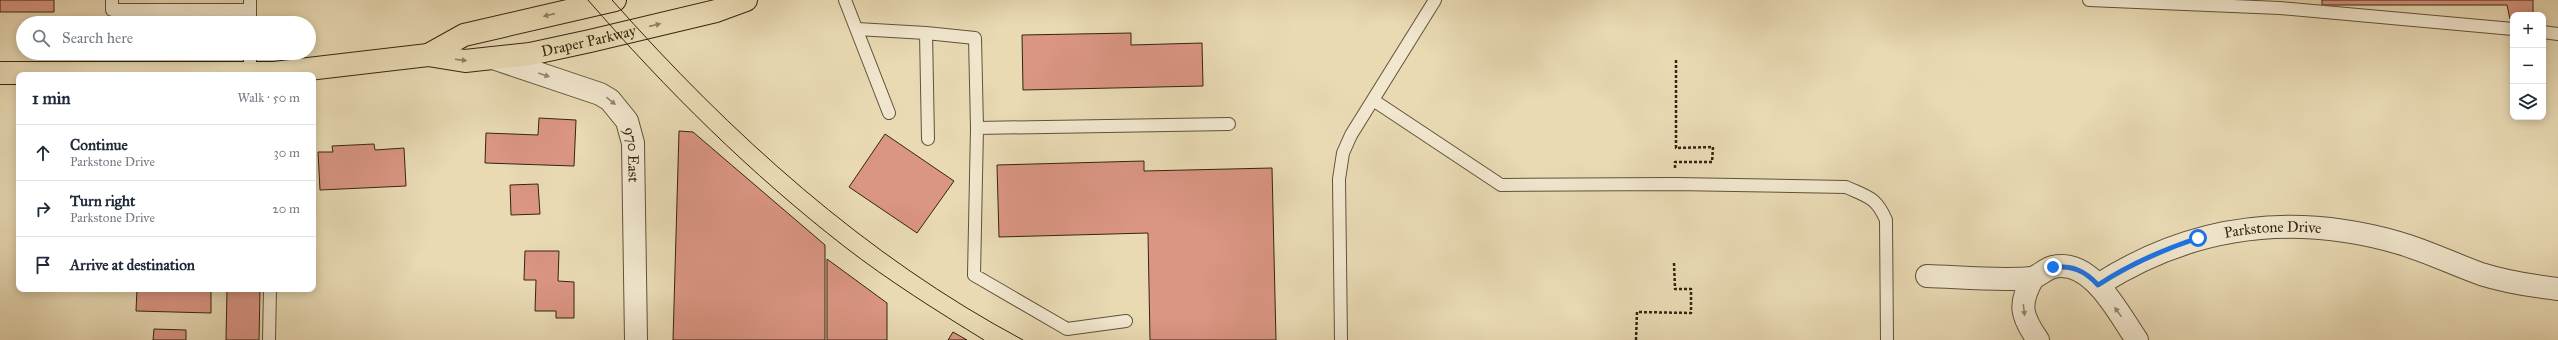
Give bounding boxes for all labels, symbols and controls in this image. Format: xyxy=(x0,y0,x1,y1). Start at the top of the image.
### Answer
map controls xyxy=(2510,12,2546,120)
button: + xyxy=(2510,12,2546,48)
one-way arrow xyxy=(543,13,555,19)
search box xyxy=(16,16,316,60)
street label: Draper Parkway xyxy=(540,21,639,60)
one-way arrow xyxy=(649,22,661,28)
icon: search xyxy=(30,27,52,49)
text: Search here xyxy=(62,29,133,47)
button: − xyxy=(2510,48,2546,84)
one-way arrow xyxy=(455,57,467,63)
one-way arrow xyxy=(538,72,550,78)
button: layers xyxy=(2510,84,2546,120)
text: 1 min xyxy=(32,88,71,109)
text: Walk · 50 m xyxy=(237,90,300,106)
one-way arrow xyxy=(605,97,616,106)
street label: 970 East xyxy=(620,125,643,183)
text: Continue xyxy=(70,136,128,154)
icon: ahead xyxy=(32,142,54,164)
text: 30 m xyxy=(274,145,300,161)
text: Parkstone Drive xyxy=(70,154,155,170)
text: Turn right xyxy=(70,192,135,210)
icon: right xyxy=(32,198,54,220)
text: 20 m xyxy=(272,201,300,217)
text: Parkstone Drive xyxy=(70,210,155,226)
street label: Parkstone Drive xyxy=(2222,218,2322,242)
route start xyxy=(2189,229,2207,247)
icon: arrive xyxy=(32,254,54,276)
text: Arrive at destination xyxy=(70,256,195,274)
route end xyxy=(2044,258,2062,276)
one-way arrow xyxy=(2021,303,2027,316)
one-way arrow xyxy=(2113,307,2122,318)

